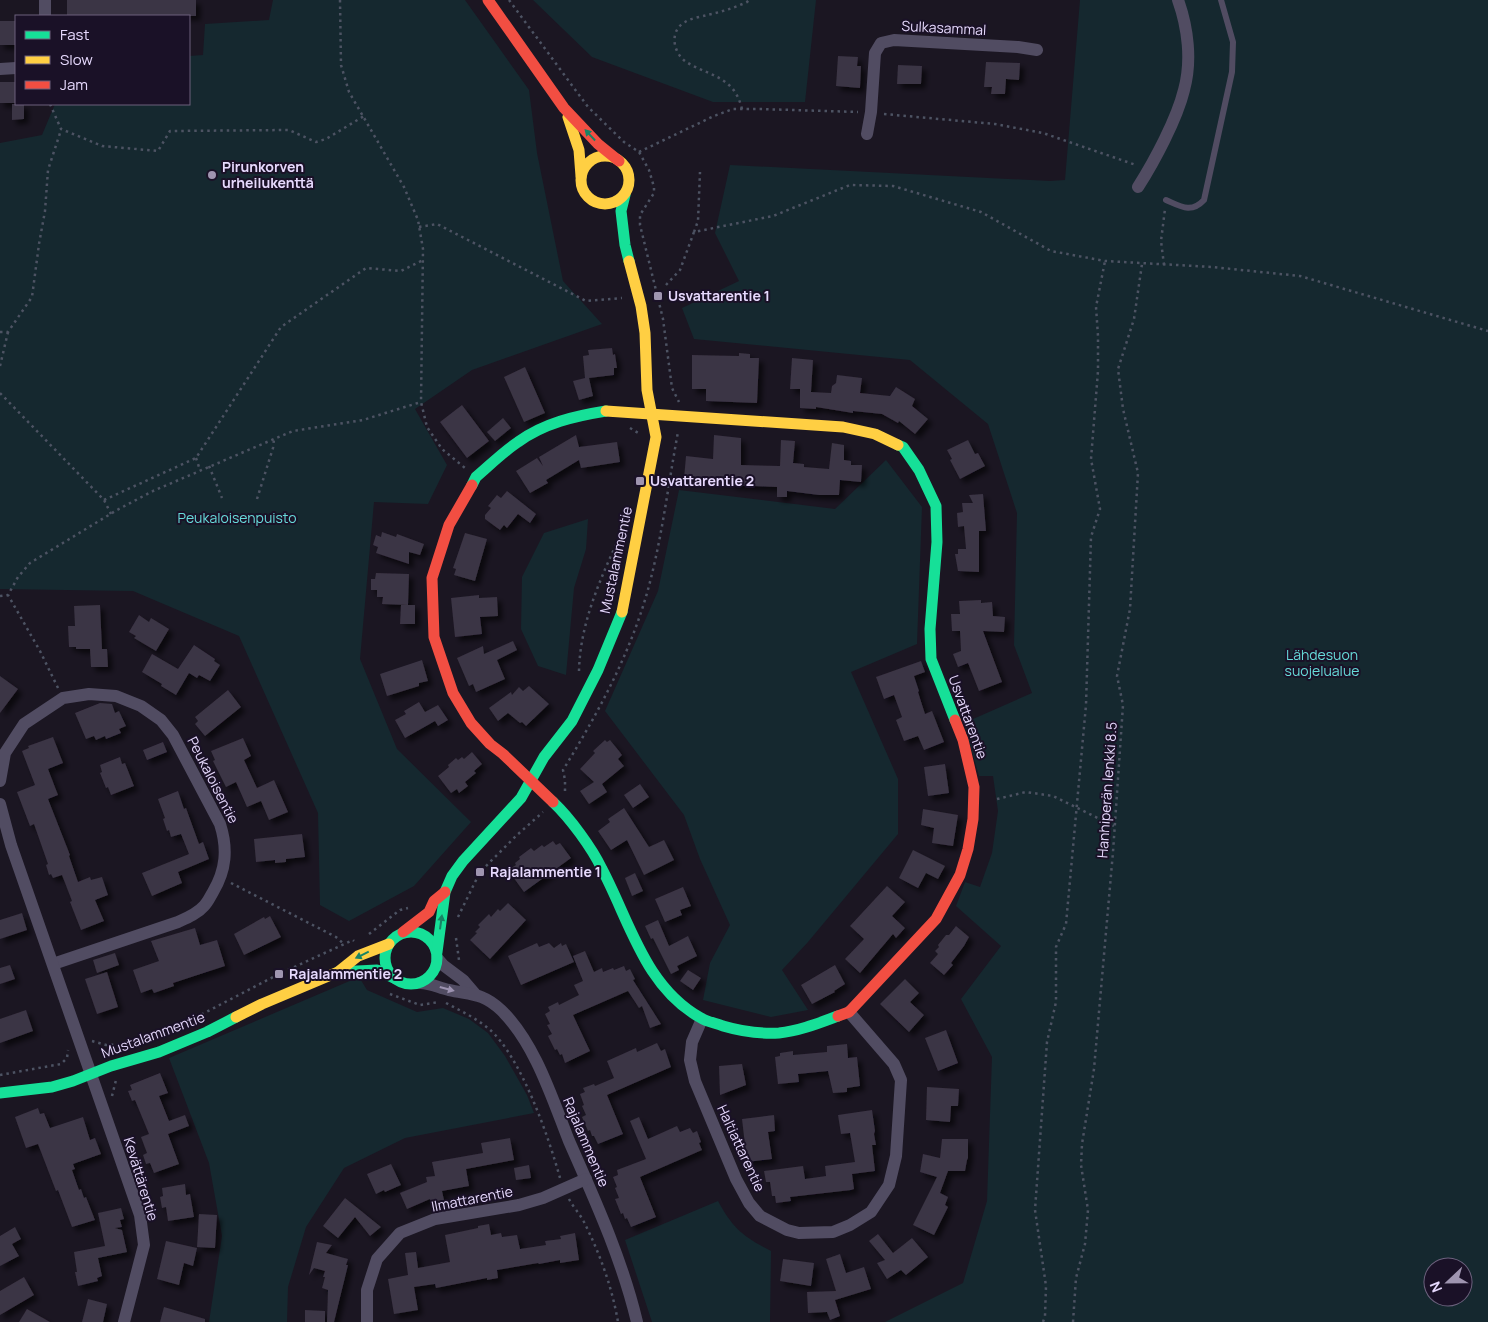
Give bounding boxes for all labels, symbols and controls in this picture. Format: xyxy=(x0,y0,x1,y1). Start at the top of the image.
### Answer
legend xyxy=(15,15,190,105)
street label: Sulkasammal xyxy=(901,16,987,39)
text: Fast xyxy=(60,24,89,45)
text: Slow xyxy=(60,49,93,70)
text: Jam xyxy=(60,74,88,95)
one-way arrow xyxy=(584,130,596,142)
place label: Pirunkorven urheilukenttä xyxy=(222,157,314,192)
marker: Pirunkorven urheilukenttä xyxy=(206,169,218,181)
place label: Usvattarentie 1 xyxy=(668,286,770,305)
marker: Usvattarentie 1 xyxy=(652,290,664,302)
place label: Usvattarentie 2 xyxy=(650,471,754,490)
marker: Usvattarentie 2 xyxy=(634,475,646,487)
street label: Mustalammentie xyxy=(595,505,636,615)
park label: Peukaloisenpuisto xyxy=(178,508,296,527)
park label: Lähdesuon suojelualue xyxy=(1285,645,1359,680)
street label: Usvattarentie xyxy=(945,672,992,761)
street label: Hanhiperän lenkki 8.5 xyxy=(1092,721,1121,859)
street label: Peukaloisentie xyxy=(183,733,244,826)
place label: Rajalammentie 1 xyxy=(490,862,601,881)
marker: Rajalammentie 1 xyxy=(474,866,486,878)
one-way arrow xyxy=(438,914,446,930)
one-way arrow xyxy=(355,952,369,960)
place label: Rajalammentie 2 xyxy=(289,964,402,983)
marker: Rajalammentie 2 xyxy=(273,968,285,980)
one-way arrow xyxy=(440,985,455,993)
street label: Mustalammentie xyxy=(98,1007,207,1062)
street label: Rajalammentie xyxy=(559,1094,614,1190)
street label: Haltiattarentie xyxy=(713,1101,770,1194)
street label: Kevättärentie xyxy=(120,1135,163,1223)
street label: Ilmattarentie xyxy=(430,1181,514,1216)
north arrow xyxy=(1423,1257,1473,1307)
text: N xyxy=(1425,1279,1446,1295)

